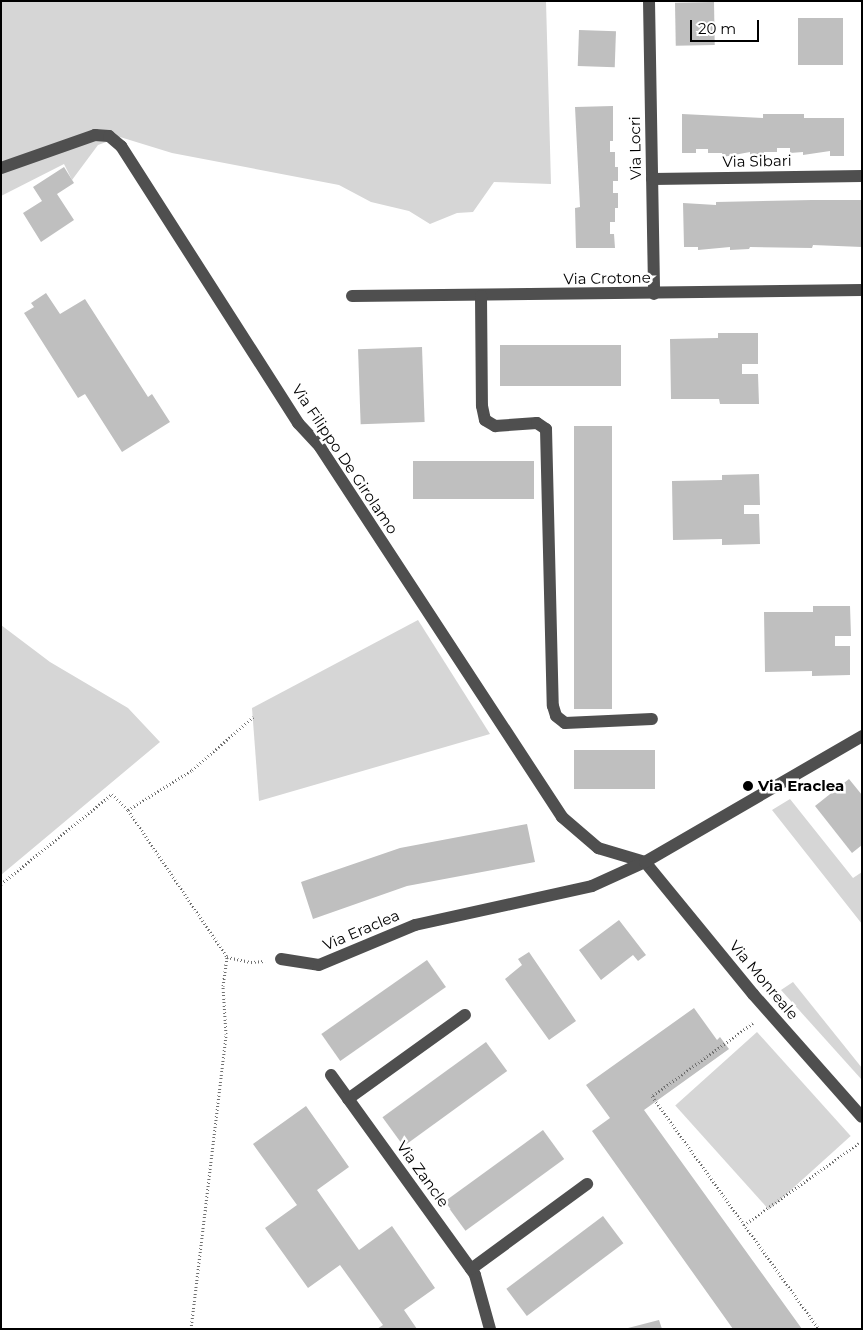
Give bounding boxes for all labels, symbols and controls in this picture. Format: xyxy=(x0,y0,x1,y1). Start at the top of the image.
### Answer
scale bar xyxy=(693,10,762,42)
text: 20 m xyxy=(698,19,736,38)
street label: Via Locri xyxy=(625,116,645,180)
street label: Via Sibari xyxy=(722,151,792,171)
street label: Via Crotone xyxy=(563,268,651,288)
street label: Via Filippo De Girolamo xyxy=(288,381,402,537)
place label: Via Eraclea xyxy=(758,777,844,795)
marker: Via Eraclea xyxy=(742,780,754,792)
street label: Via Eraclea xyxy=(320,906,402,954)
street label: Via Monreale xyxy=(726,937,802,1023)
street label: Via Zancle xyxy=(393,1137,453,1211)

